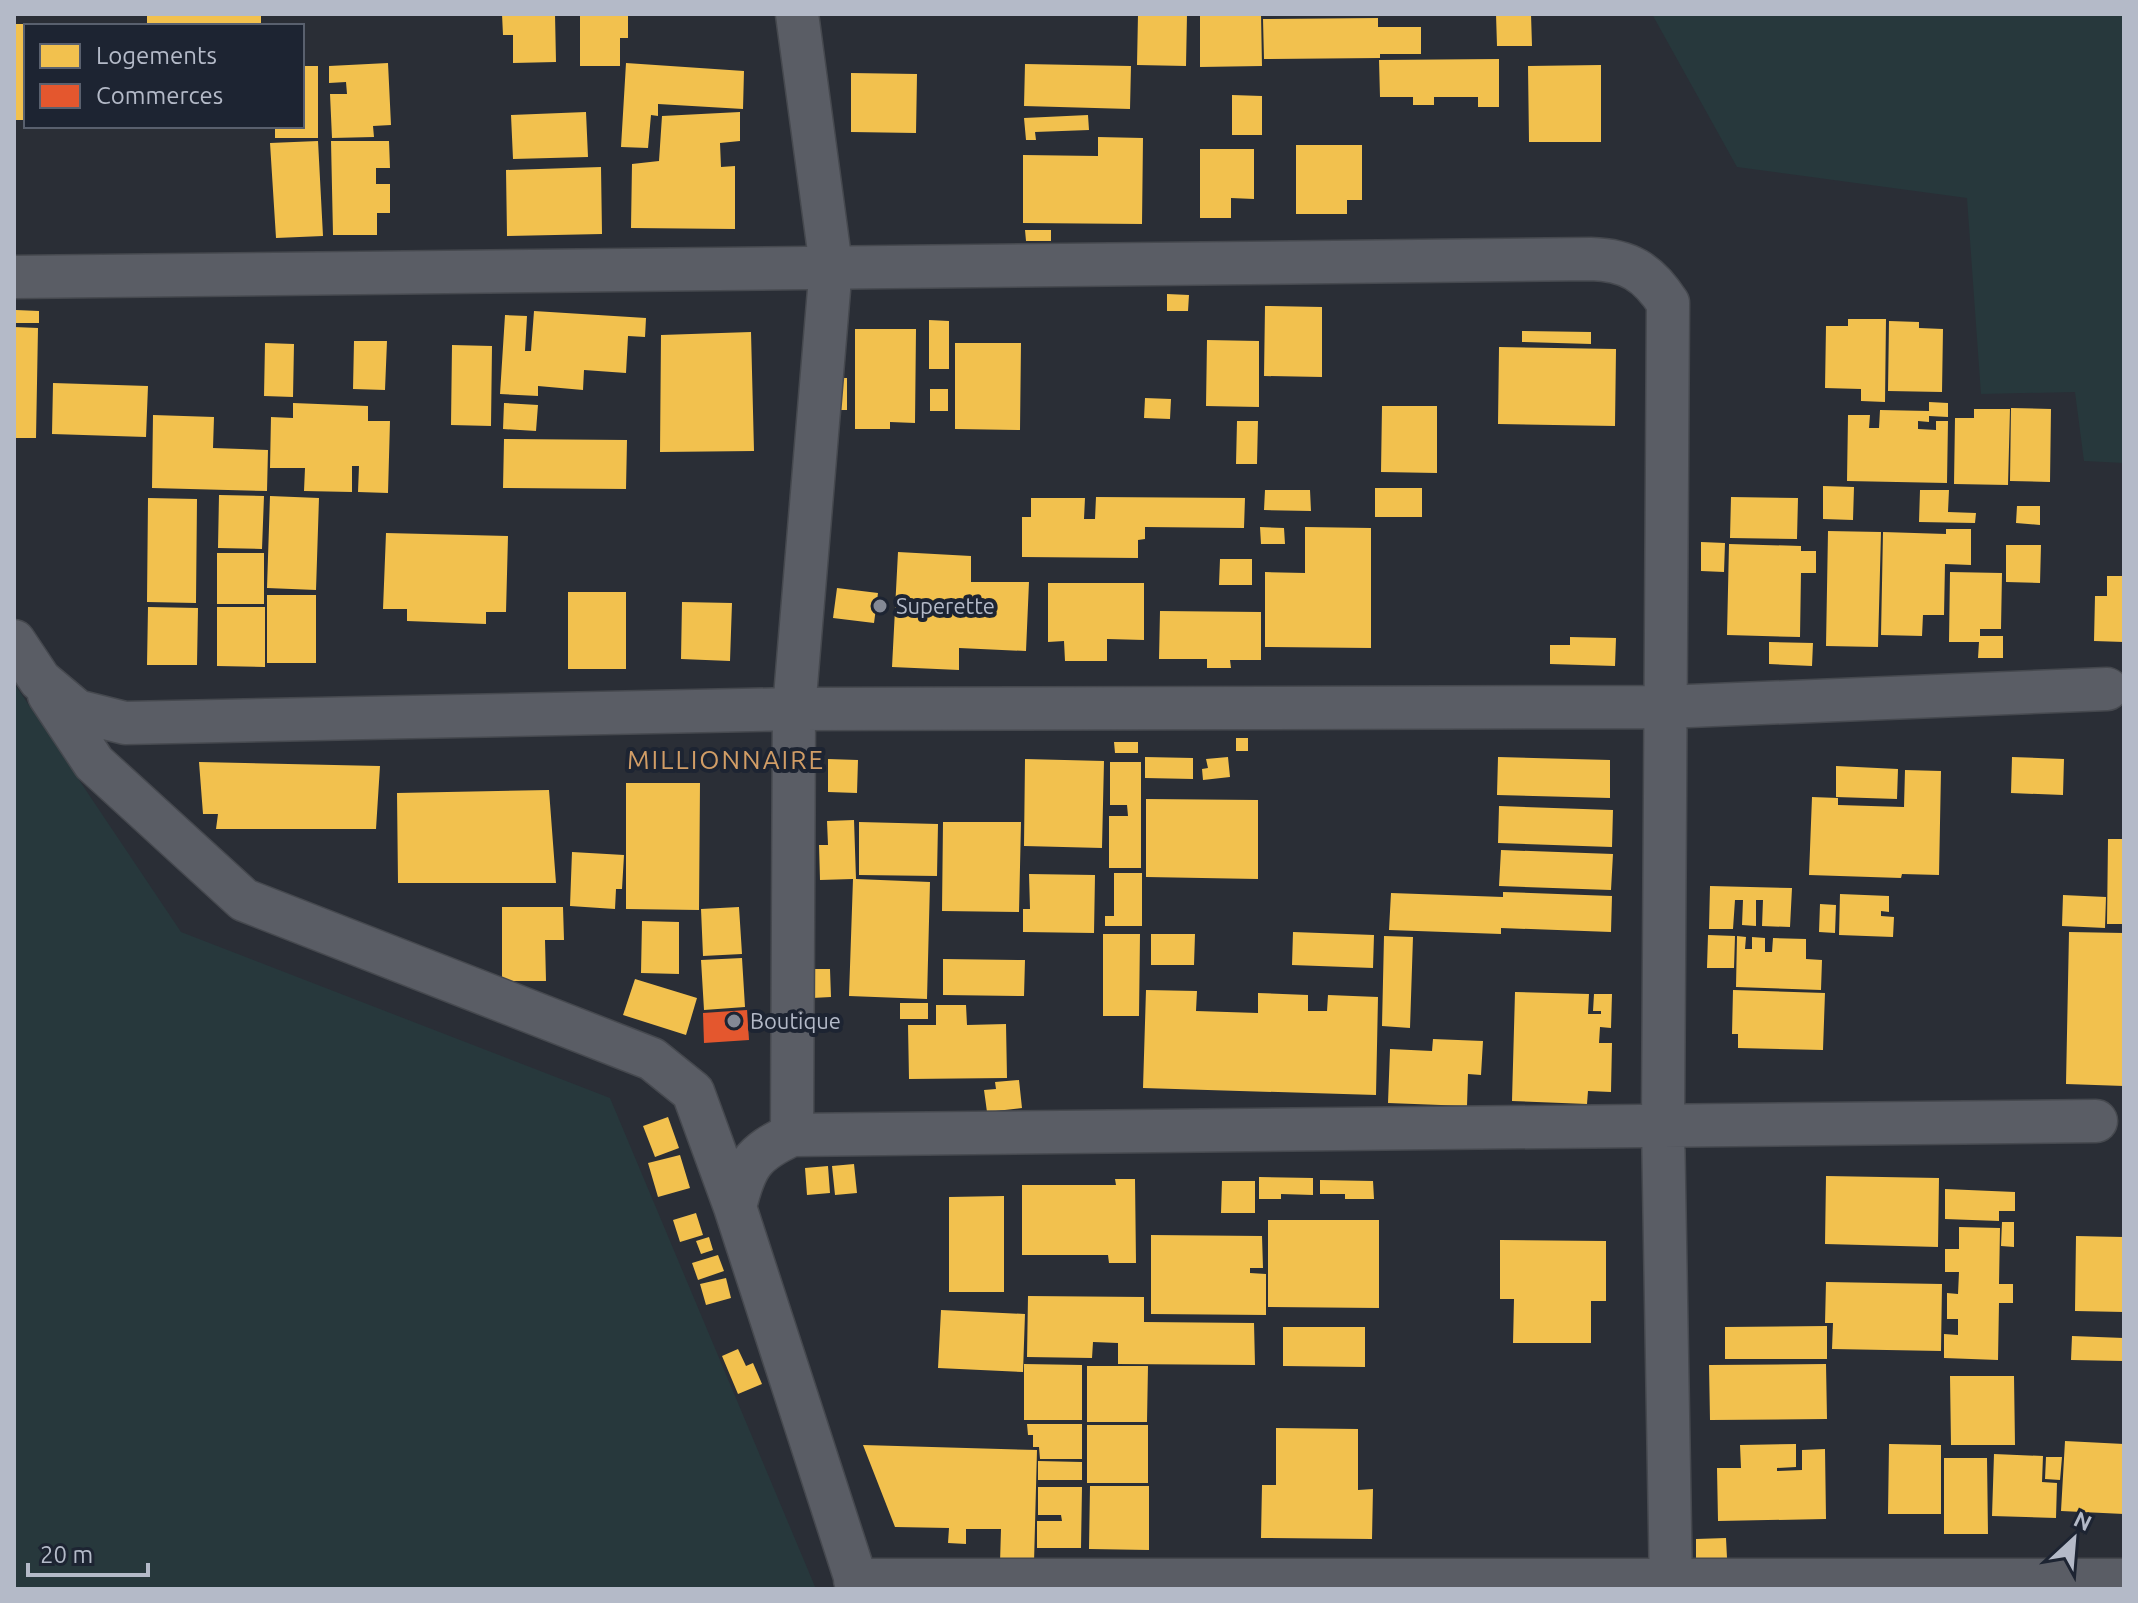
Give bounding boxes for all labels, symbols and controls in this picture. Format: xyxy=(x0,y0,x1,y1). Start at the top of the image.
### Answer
legend xyxy=(24,24,304,128)
text: Logements xyxy=(96,42,217,69)
text: Commerces xyxy=(96,82,223,109)
place label: Superette xyxy=(896,593,995,618)
marker: Superette xyxy=(871,597,889,615)
district label: MILLIONNAIRE xyxy=(627,745,825,774)
place label: Boutique xyxy=(750,1008,841,1033)
marker: Boutique xyxy=(725,1012,743,1030)
north arrow xyxy=(2034,1499,2114,1579)
text: N xyxy=(2070,1506,2096,1535)
scale bar xyxy=(28,1527,148,1577)
text: 20 m xyxy=(40,1541,93,1568)

